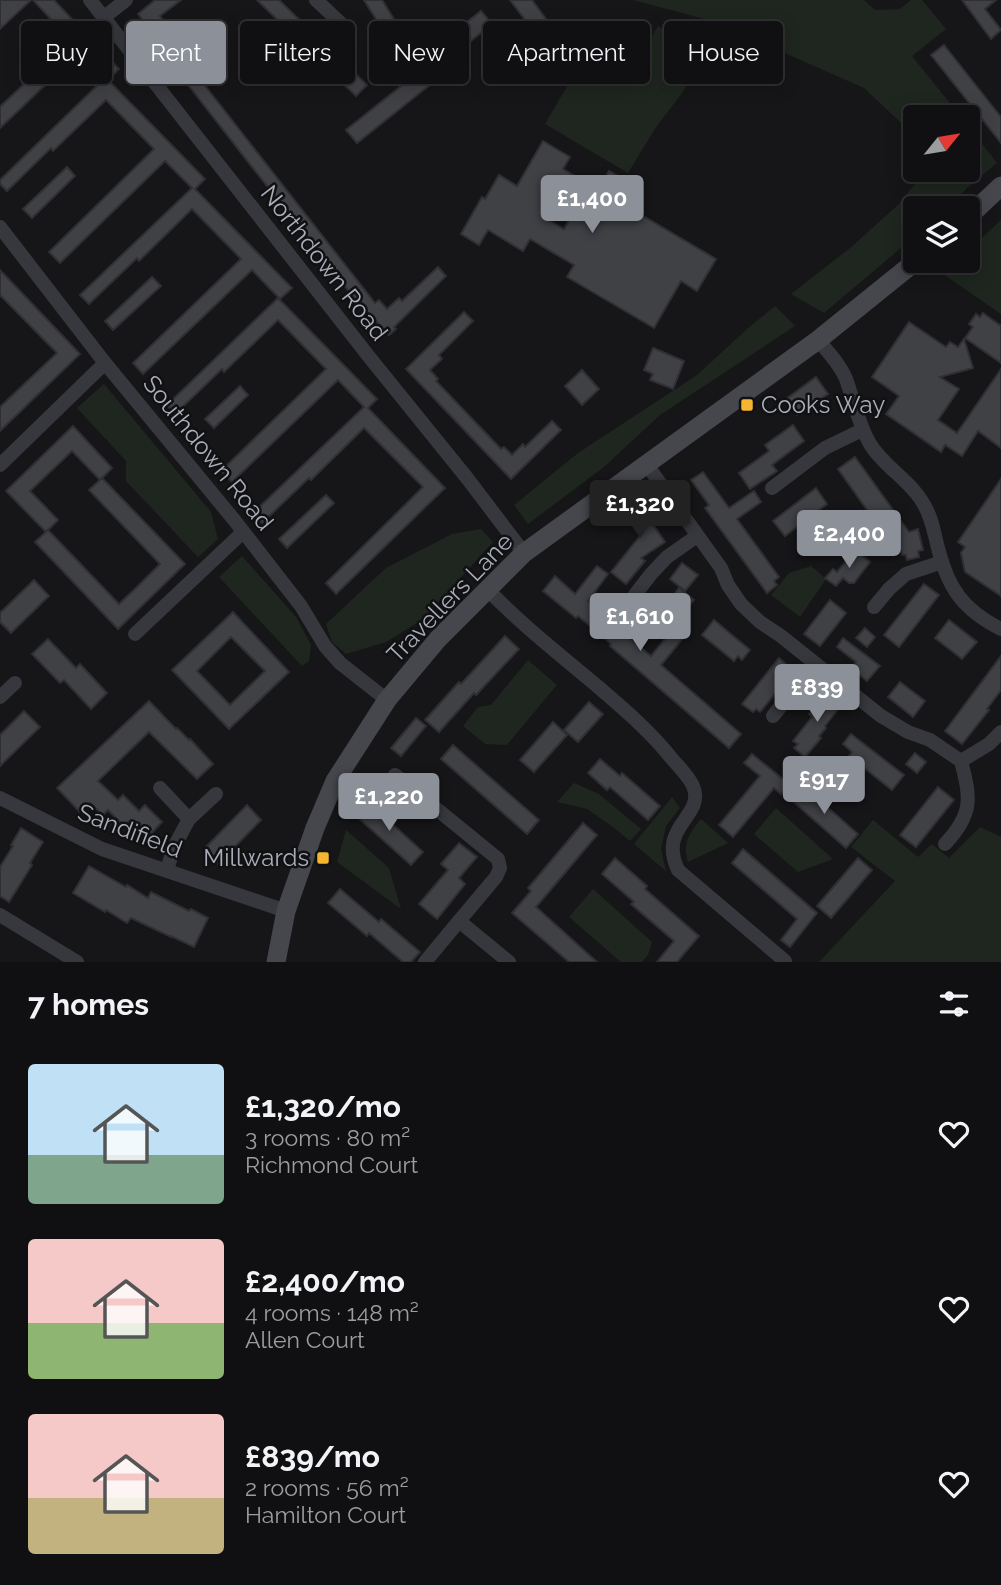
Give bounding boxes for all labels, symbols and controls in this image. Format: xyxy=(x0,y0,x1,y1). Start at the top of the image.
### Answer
chip: Buy xyxy=(21,21,112,84)
chip: Rent xyxy=(126,21,226,84)
chip: Filters xyxy=(240,21,355,84)
chip: New xyxy=(369,21,469,84)
chip: Apartment xyxy=(483,21,650,84)
chip: House xyxy=(664,21,783,84)
north arrow xyxy=(903,105,980,182)
map controls xyxy=(903,105,980,273)
pin: £1,400 xyxy=(535,176,649,235)
street label: Northdown Road xyxy=(255,179,394,346)
text: £1,400 xyxy=(557,184,627,211)
button: layers xyxy=(903,196,980,273)
street label: Southdown Road xyxy=(137,369,280,536)
place label: Cooks Way xyxy=(761,390,885,419)
marker: Cooks Way xyxy=(739,397,755,413)
pin: £1,320 xyxy=(583,480,697,540)
text: £1,320 xyxy=(605,489,675,516)
pin: £2,400 xyxy=(792,510,906,570)
text: £2,400 xyxy=(813,519,885,546)
street label: Travellers Lane xyxy=(381,527,519,668)
pin: £1,610 xyxy=(583,594,697,653)
text: £1,610 xyxy=(606,602,674,629)
pin: £839 xyxy=(776,664,858,724)
text: £839 xyxy=(791,673,843,700)
pin: £917 xyxy=(783,756,865,816)
text: £917 xyxy=(799,765,849,792)
pin: £1,220 xyxy=(332,774,446,833)
text: £1,220 xyxy=(354,782,424,809)
street label: Sandifield xyxy=(74,797,186,864)
place label: Millwards xyxy=(203,843,309,872)
marker: Millwards xyxy=(315,850,331,866)
icon: filters xyxy=(935,985,973,1023)
text: 7 homes xyxy=(28,987,149,1022)
text: £1,320/mo xyxy=(245,1089,401,1124)
icon: home xyxy=(84,1092,168,1176)
icon: heart xyxy=(935,1115,973,1153)
text: 3 rooms · 80 m² xyxy=(245,1124,410,1151)
text: Richmond Court xyxy=(245,1151,418,1178)
text: £2,400/mo xyxy=(245,1264,405,1299)
icon: home xyxy=(84,1267,168,1351)
icon: heart xyxy=(935,1290,973,1328)
text: 4 rooms · 148 m² xyxy=(245,1299,419,1326)
text: Allen Court xyxy=(245,1326,365,1353)
text: £839/mo xyxy=(245,1439,380,1474)
icon: home xyxy=(84,1442,168,1526)
icon: heart xyxy=(935,1465,973,1503)
text: 2 rooms · 56 m² xyxy=(245,1474,409,1501)
text: Hamilton Court xyxy=(245,1501,406,1528)

